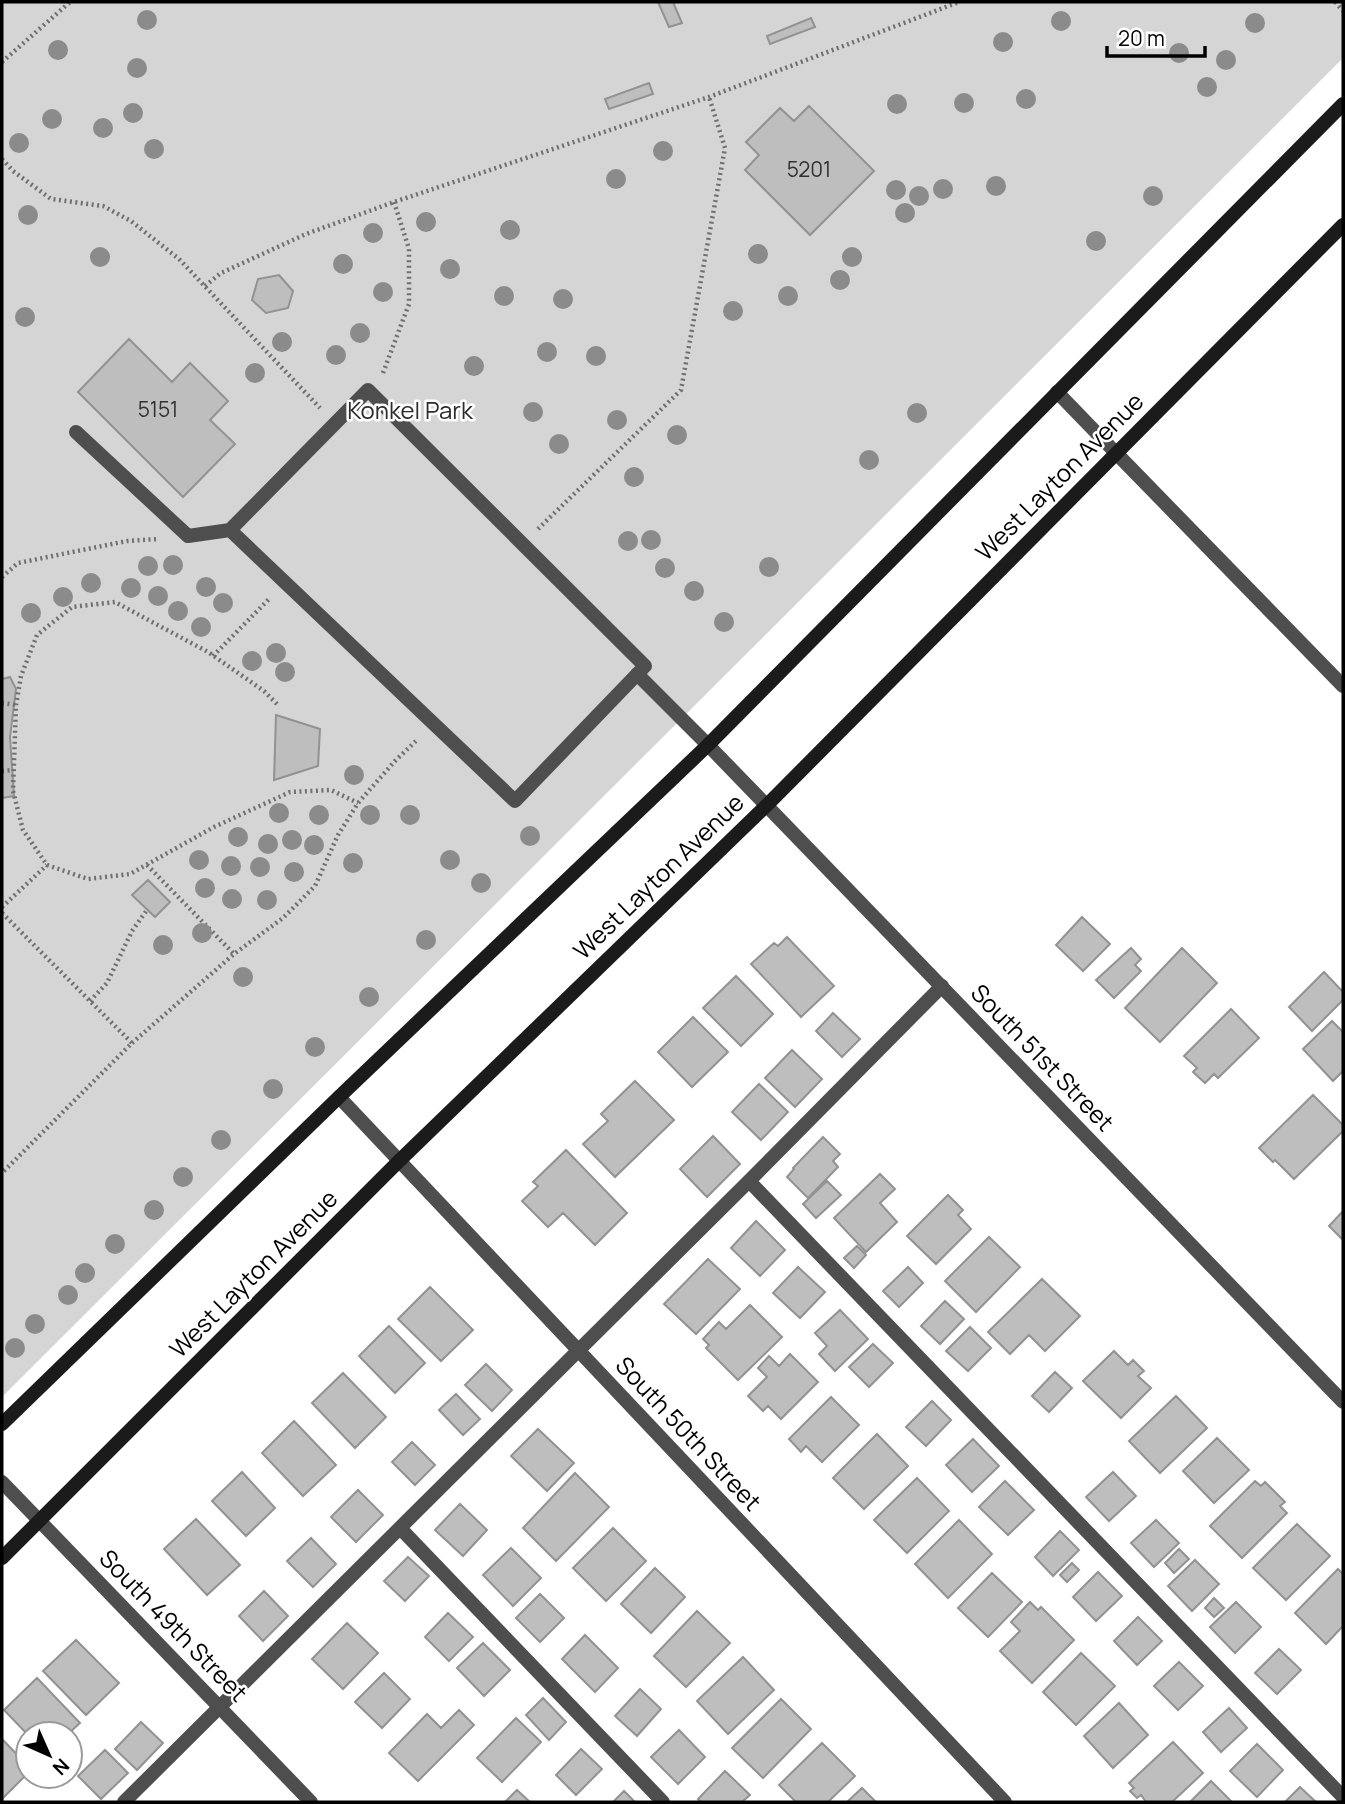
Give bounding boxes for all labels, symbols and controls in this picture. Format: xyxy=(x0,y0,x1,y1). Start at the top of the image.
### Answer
scale bar xyxy=(1107,14,1205,58)
text: 20 m xyxy=(1118,24,1165,52)
house number: 5201 xyxy=(787,155,831,183)
street label: West Layton Avenue xyxy=(968,385,1150,567)
park label: Konkel Park xyxy=(347,393,474,426)
house number: 5151 xyxy=(138,395,178,423)
street label: West Layton Avenue xyxy=(566,786,750,966)
street label: South 51st Street xyxy=(964,976,1122,1138)
street label: West Layton Avenue xyxy=(162,1182,344,1364)
street label: South 50th Street xyxy=(609,1349,769,1517)
street label: South 49th Street xyxy=(93,1542,255,1708)
north arrow xyxy=(14,1720,84,1790)
text: N xyxy=(47,1753,75,1781)

